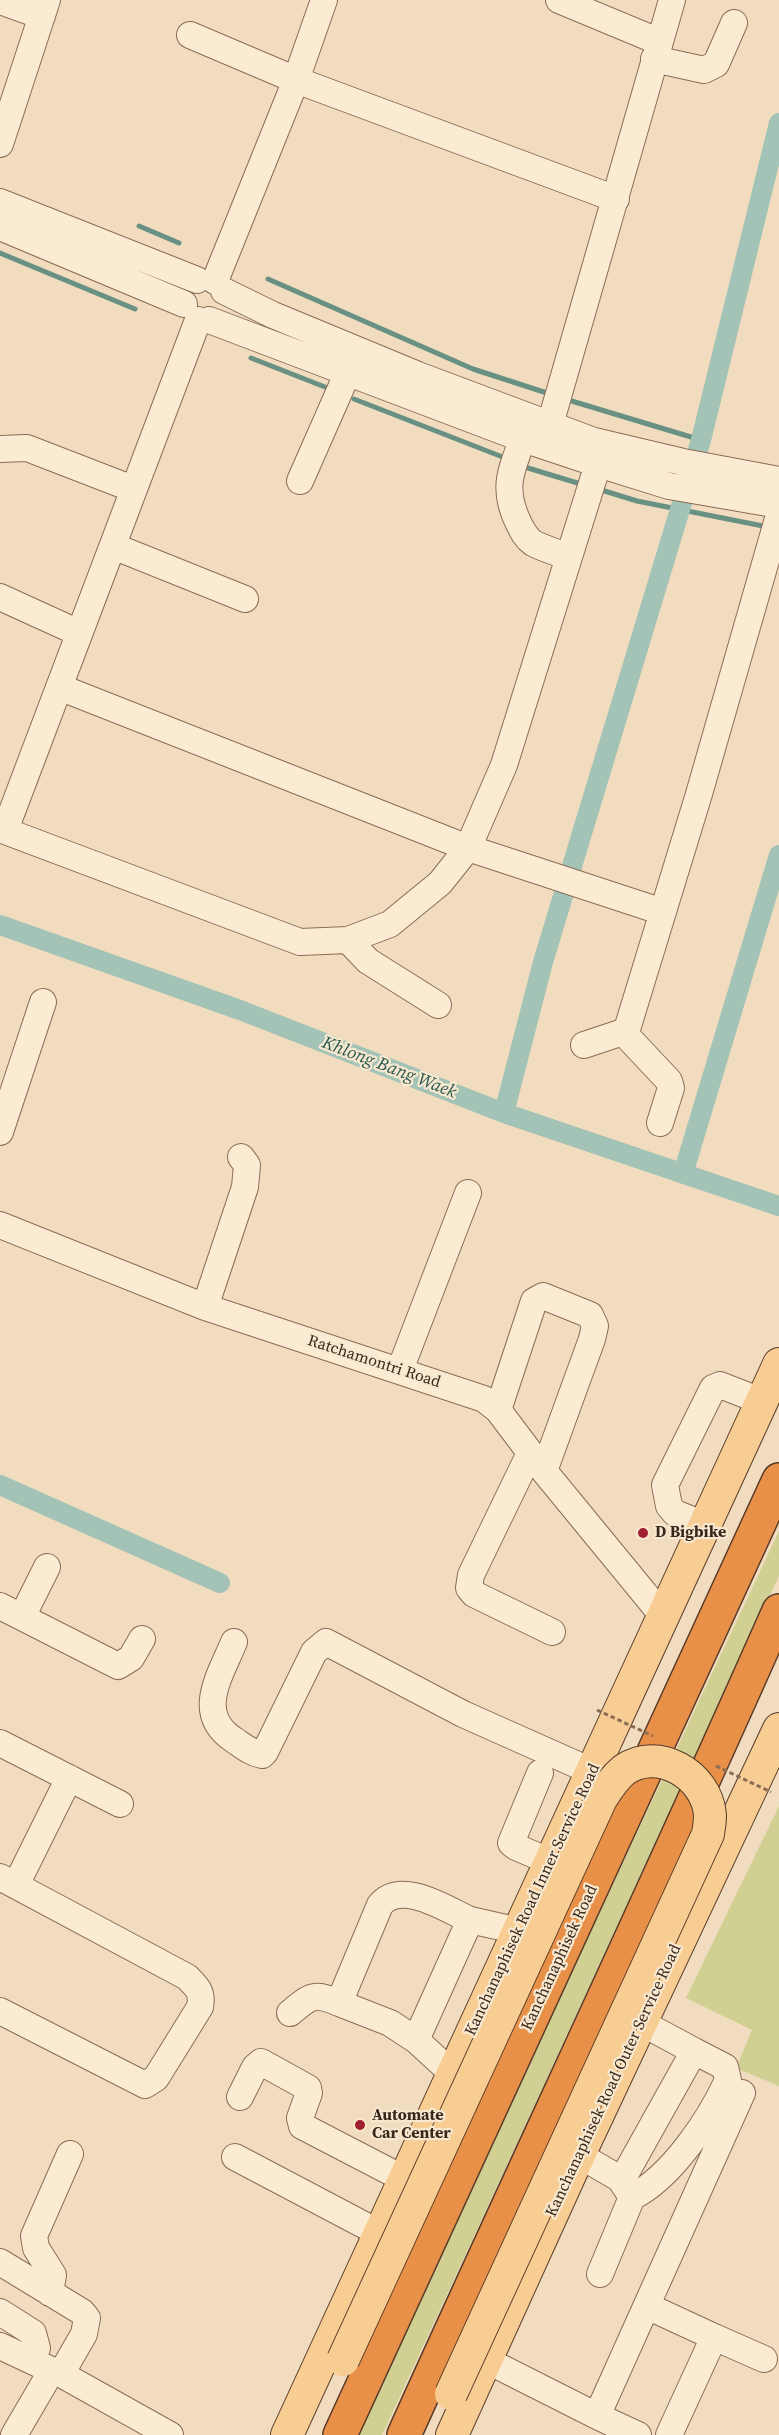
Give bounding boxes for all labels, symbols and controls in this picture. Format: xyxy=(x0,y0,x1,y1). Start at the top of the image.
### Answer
water label: Khlong Bang Waek xyxy=(319,1032,459,1104)
street label: Ratchamontri Road xyxy=(305,1331,443,1393)
place label: D Bigbike xyxy=(655,1523,726,1543)
marker: D Bigbike xyxy=(636,1526,650,1540)
street label: Kanchanaphisek Road Inner Service Road xyxy=(461,1761,605,2039)
street label: Kanchanaphisek Road xyxy=(518,1882,602,2034)
street label: Kanchanaphisek Road Outer Service Road xyxy=(542,1942,686,2220)
place label: Automate Car Center xyxy=(372,2106,451,2144)
marker: Automate Car Center xyxy=(353,2118,367,2132)

